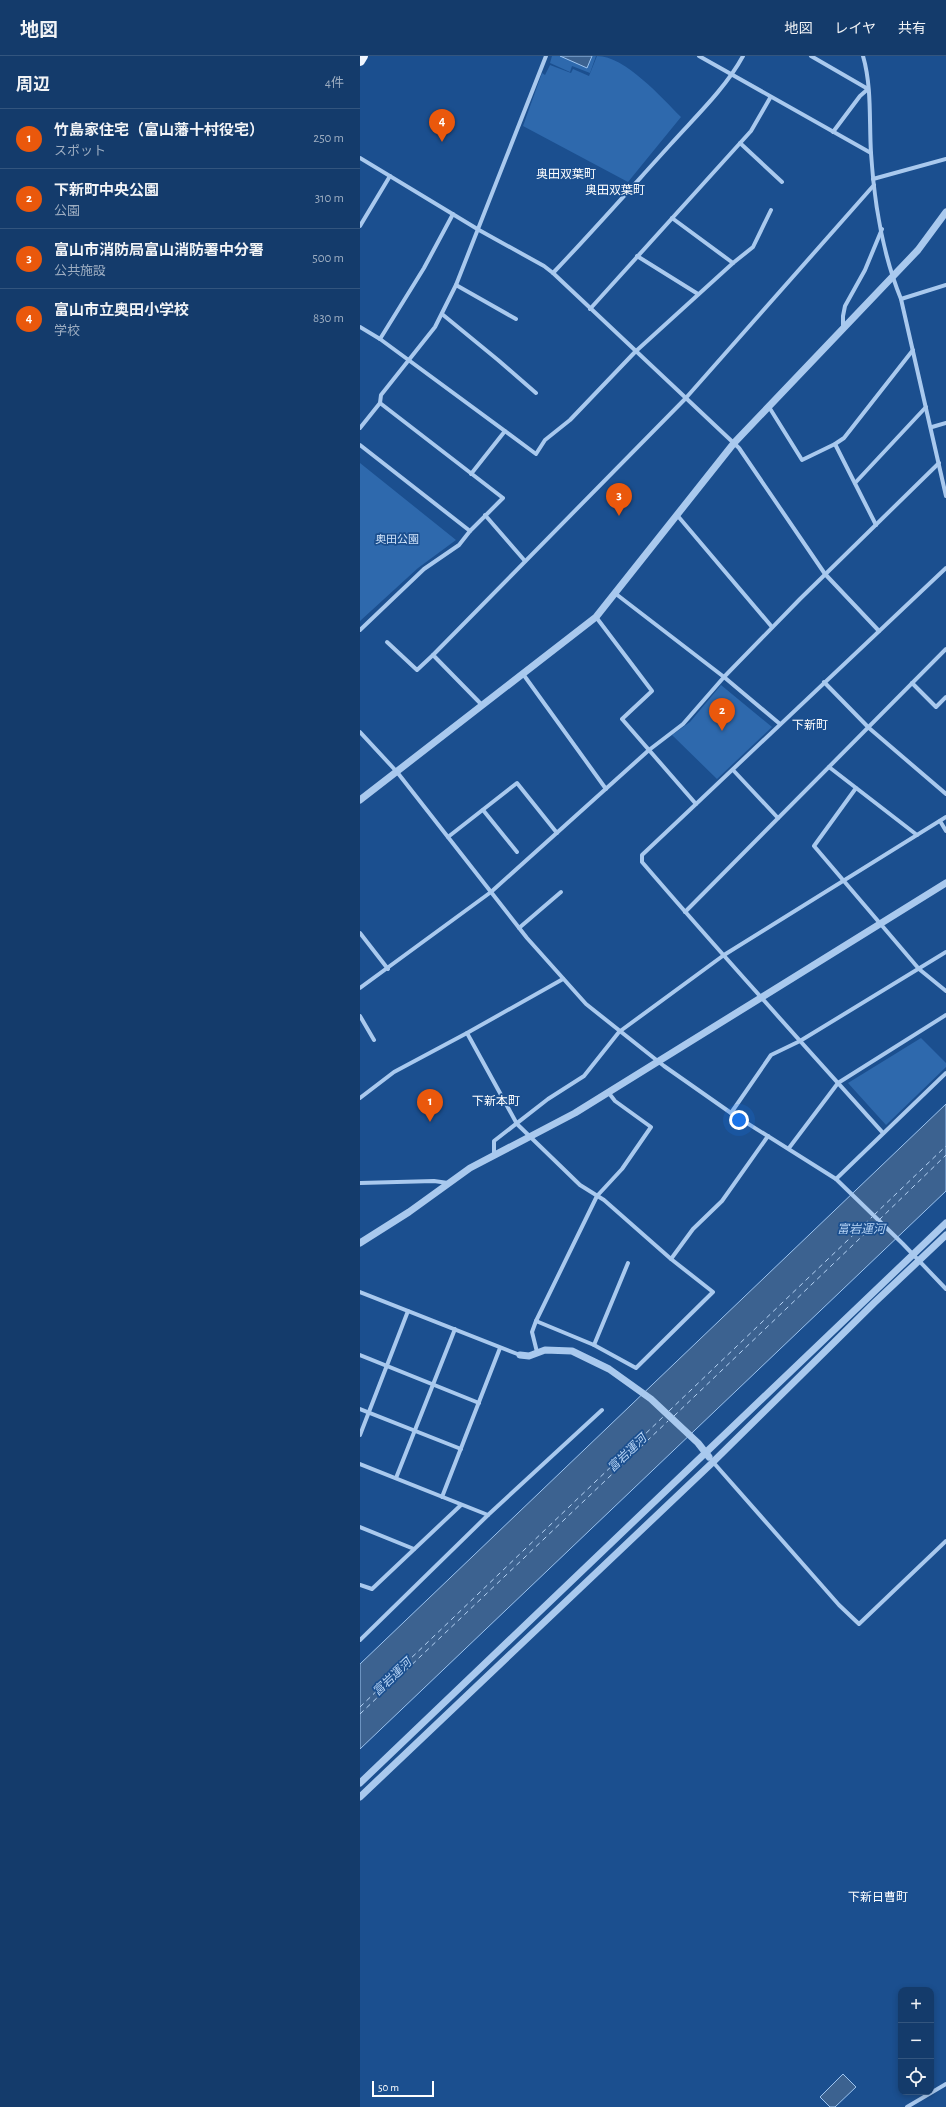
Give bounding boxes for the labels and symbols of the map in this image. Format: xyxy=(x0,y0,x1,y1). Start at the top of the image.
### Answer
pin: 4 xyxy=(429,109,455,142)
district label: 奥田双葉町 xyxy=(536,167,596,180)
district label: 奥田双葉町 xyxy=(585,183,645,196)
pin: 3 xyxy=(606,483,632,516)
park label: 奥田公園 xyxy=(375,533,419,545)
pin: 2 xyxy=(709,698,735,731)
district label: 下新町 xyxy=(792,719,828,731)
pin: 1 xyxy=(417,1089,443,1122)
district label: 下新本町 xyxy=(472,1095,520,1107)
your location xyxy=(729,1110,749,1130)
water label: 富岩運河 xyxy=(837,1222,887,1235)
water label: 富岩運河 xyxy=(605,1430,650,1474)
water label: 富岩運河 xyxy=(370,1654,415,1698)
district label: 下新日曹町 xyxy=(848,1891,908,1903)
scale bar xyxy=(372,2079,434,2098)

